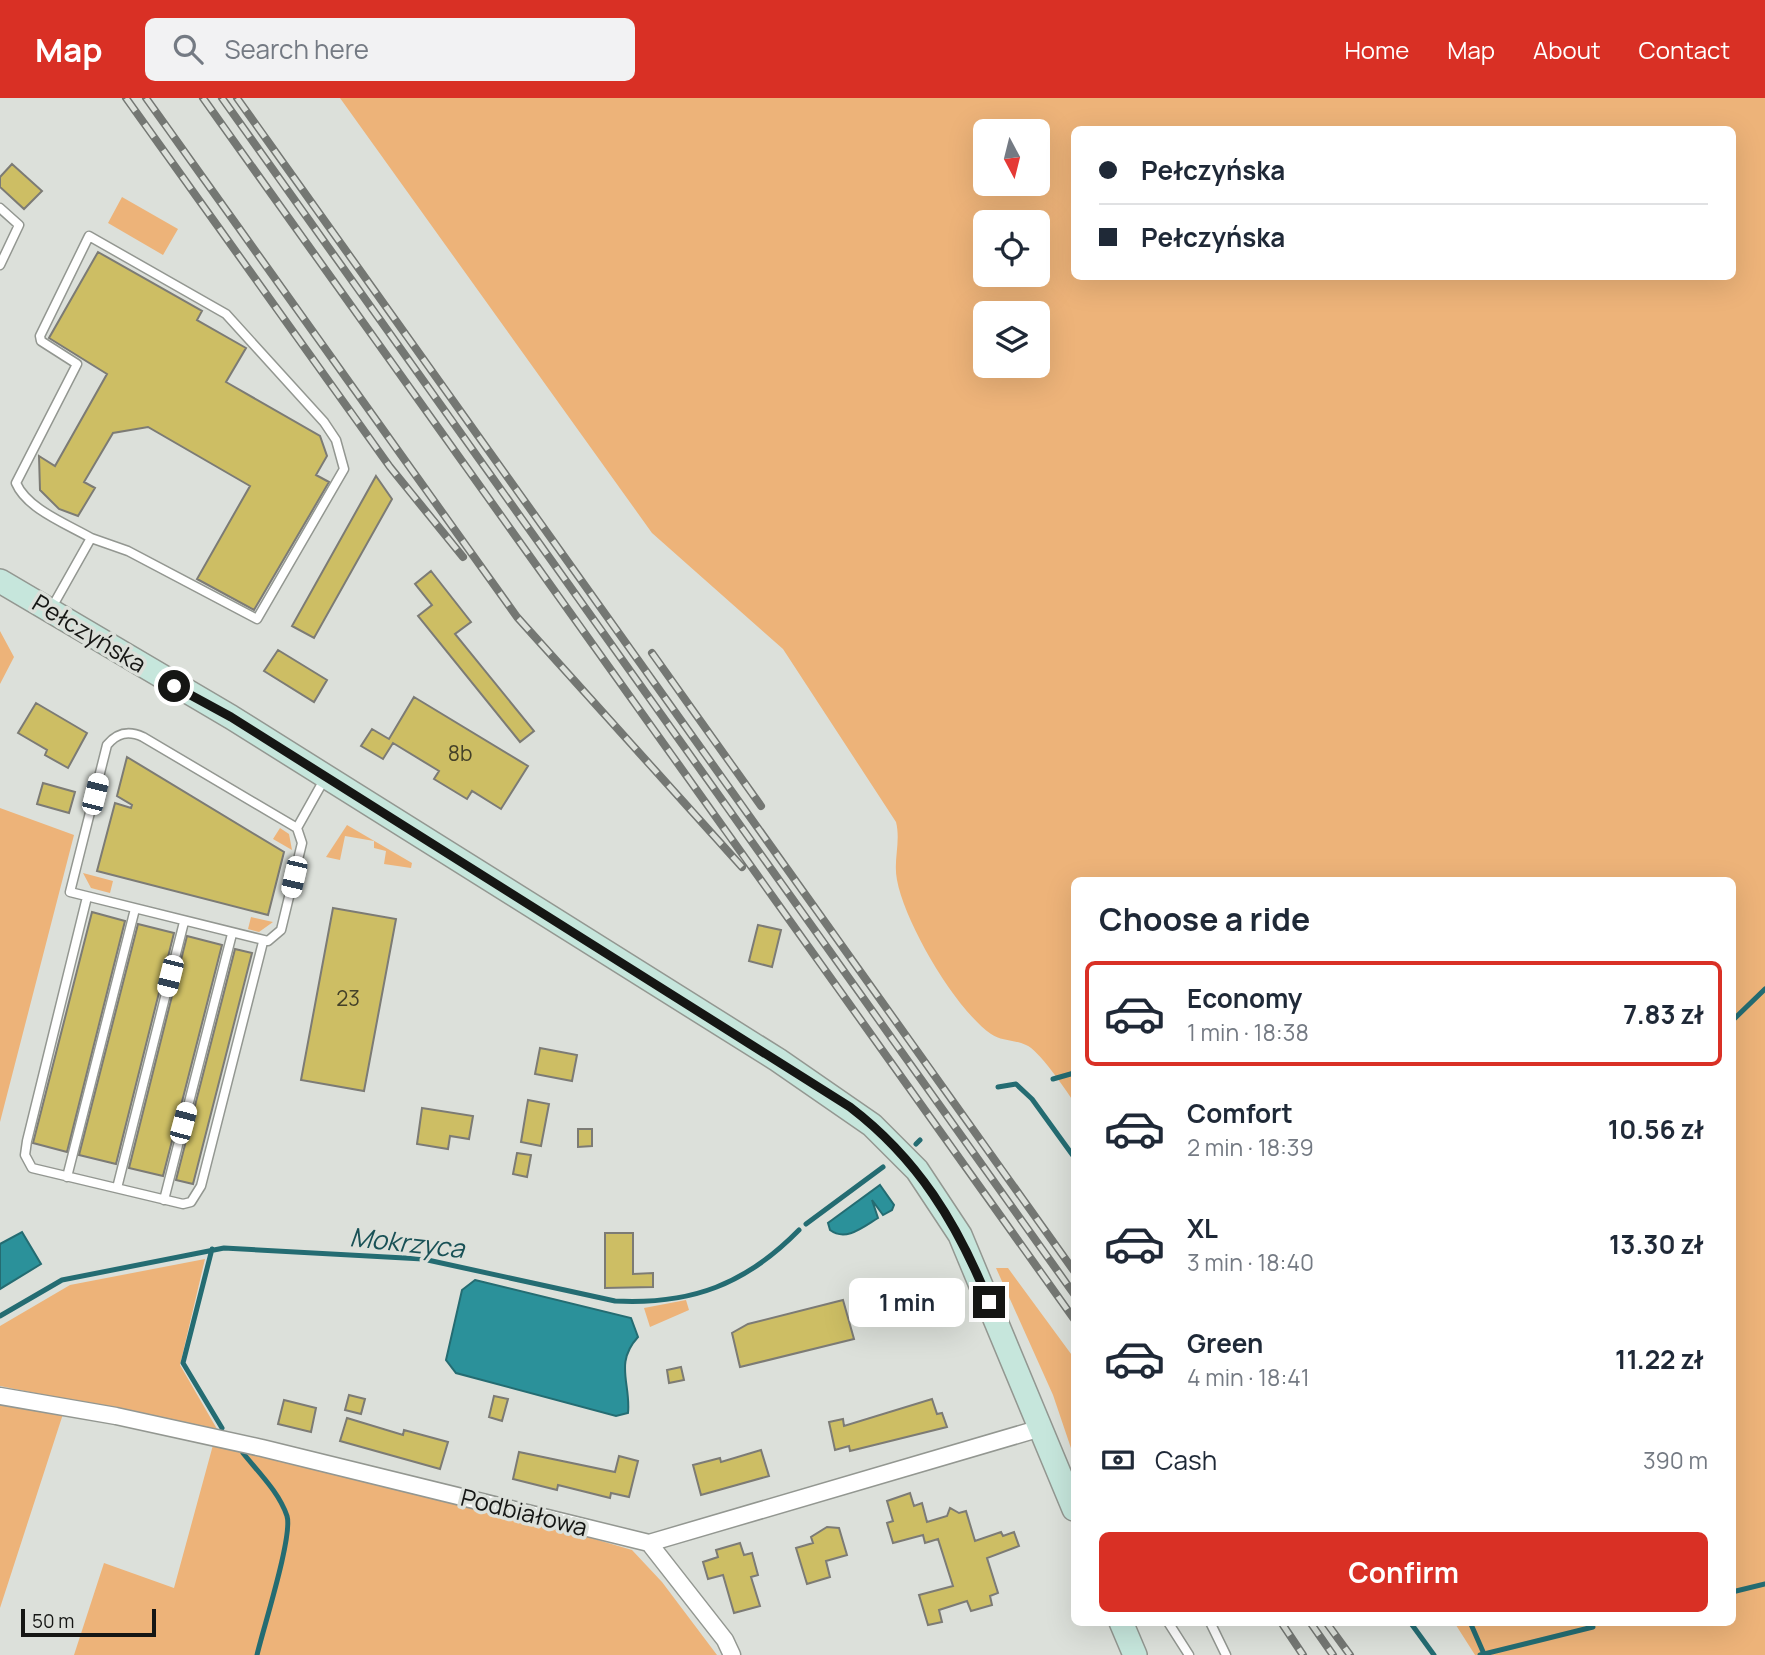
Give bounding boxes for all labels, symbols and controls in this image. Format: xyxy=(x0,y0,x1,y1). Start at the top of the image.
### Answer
search box xyxy=(145,18,635,81)
text: Map xyxy=(35,27,103,72)
icon: search xyxy=(169,30,207,68)
text: Search here xyxy=(225,31,369,67)
text: Home xyxy=(1344,33,1409,66)
text: Map xyxy=(1447,33,1495,66)
text: About xyxy=(1533,33,1601,66)
text: Contact xyxy=(1639,33,1730,66)
north arrow xyxy=(973,119,1050,196)
map controls xyxy=(973,119,1050,378)
text: Pełczyńska xyxy=(1141,152,1285,188)
button: locate xyxy=(973,210,1050,287)
text: Pełczyńska xyxy=(1141,219,1285,255)
button: layers xyxy=(973,301,1050,378)
street label: Pełczyńska xyxy=(27,586,153,680)
route start xyxy=(158,670,190,702)
house number: 8b xyxy=(448,739,472,767)
car xyxy=(80,771,111,817)
car xyxy=(280,854,309,900)
text: Choose a ride xyxy=(1099,897,1310,941)
car xyxy=(155,953,186,999)
text: Economy xyxy=(1187,980,1302,1016)
icon: car xyxy=(1103,982,1166,1045)
house number: 23 xyxy=(336,984,360,1012)
text: 7.83 zł xyxy=(1623,996,1704,1032)
text: 1 min · 18:38 xyxy=(1187,1016,1309,1048)
text: Comfort xyxy=(1187,1095,1293,1131)
icon: car xyxy=(1103,1097,1166,1160)
car xyxy=(168,1100,199,1146)
text: 10.56 zł xyxy=(1608,1111,1704,1147)
text: 2 min · 18:39 xyxy=(1187,1131,1314,1163)
text: XL xyxy=(1187,1210,1218,1246)
icon: car xyxy=(1103,1212,1166,1275)
water label: Mokrzyca xyxy=(348,1218,468,1266)
text: 13.30 zł xyxy=(1609,1226,1704,1262)
text: 3 min · 18:40 xyxy=(1187,1246,1314,1278)
callout: 1 min xyxy=(849,1278,964,1326)
text: 1 min xyxy=(879,1286,935,1318)
route end xyxy=(973,1286,1005,1318)
text: Green xyxy=(1187,1325,1263,1361)
icon: car xyxy=(1103,1327,1166,1390)
text: 11.22 zł xyxy=(1615,1341,1704,1377)
text: 4 min · 18:41 xyxy=(1187,1361,1310,1393)
icon: cash xyxy=(1099,1441,1137,1479)
text: Cash xyxy=(1155,1442,1217,1478)
text: 390 m xyxy=(1643,1444,1708,1476)
street label: Podbiałowa xyxy=(458,1480,591,1543)
button: Confirm xyxy=(1099,1532,1708,1612)
scale bar xyxy=(21,1606,156,1638)
text: 50 m xyxy=(32,1608,74,1634)

